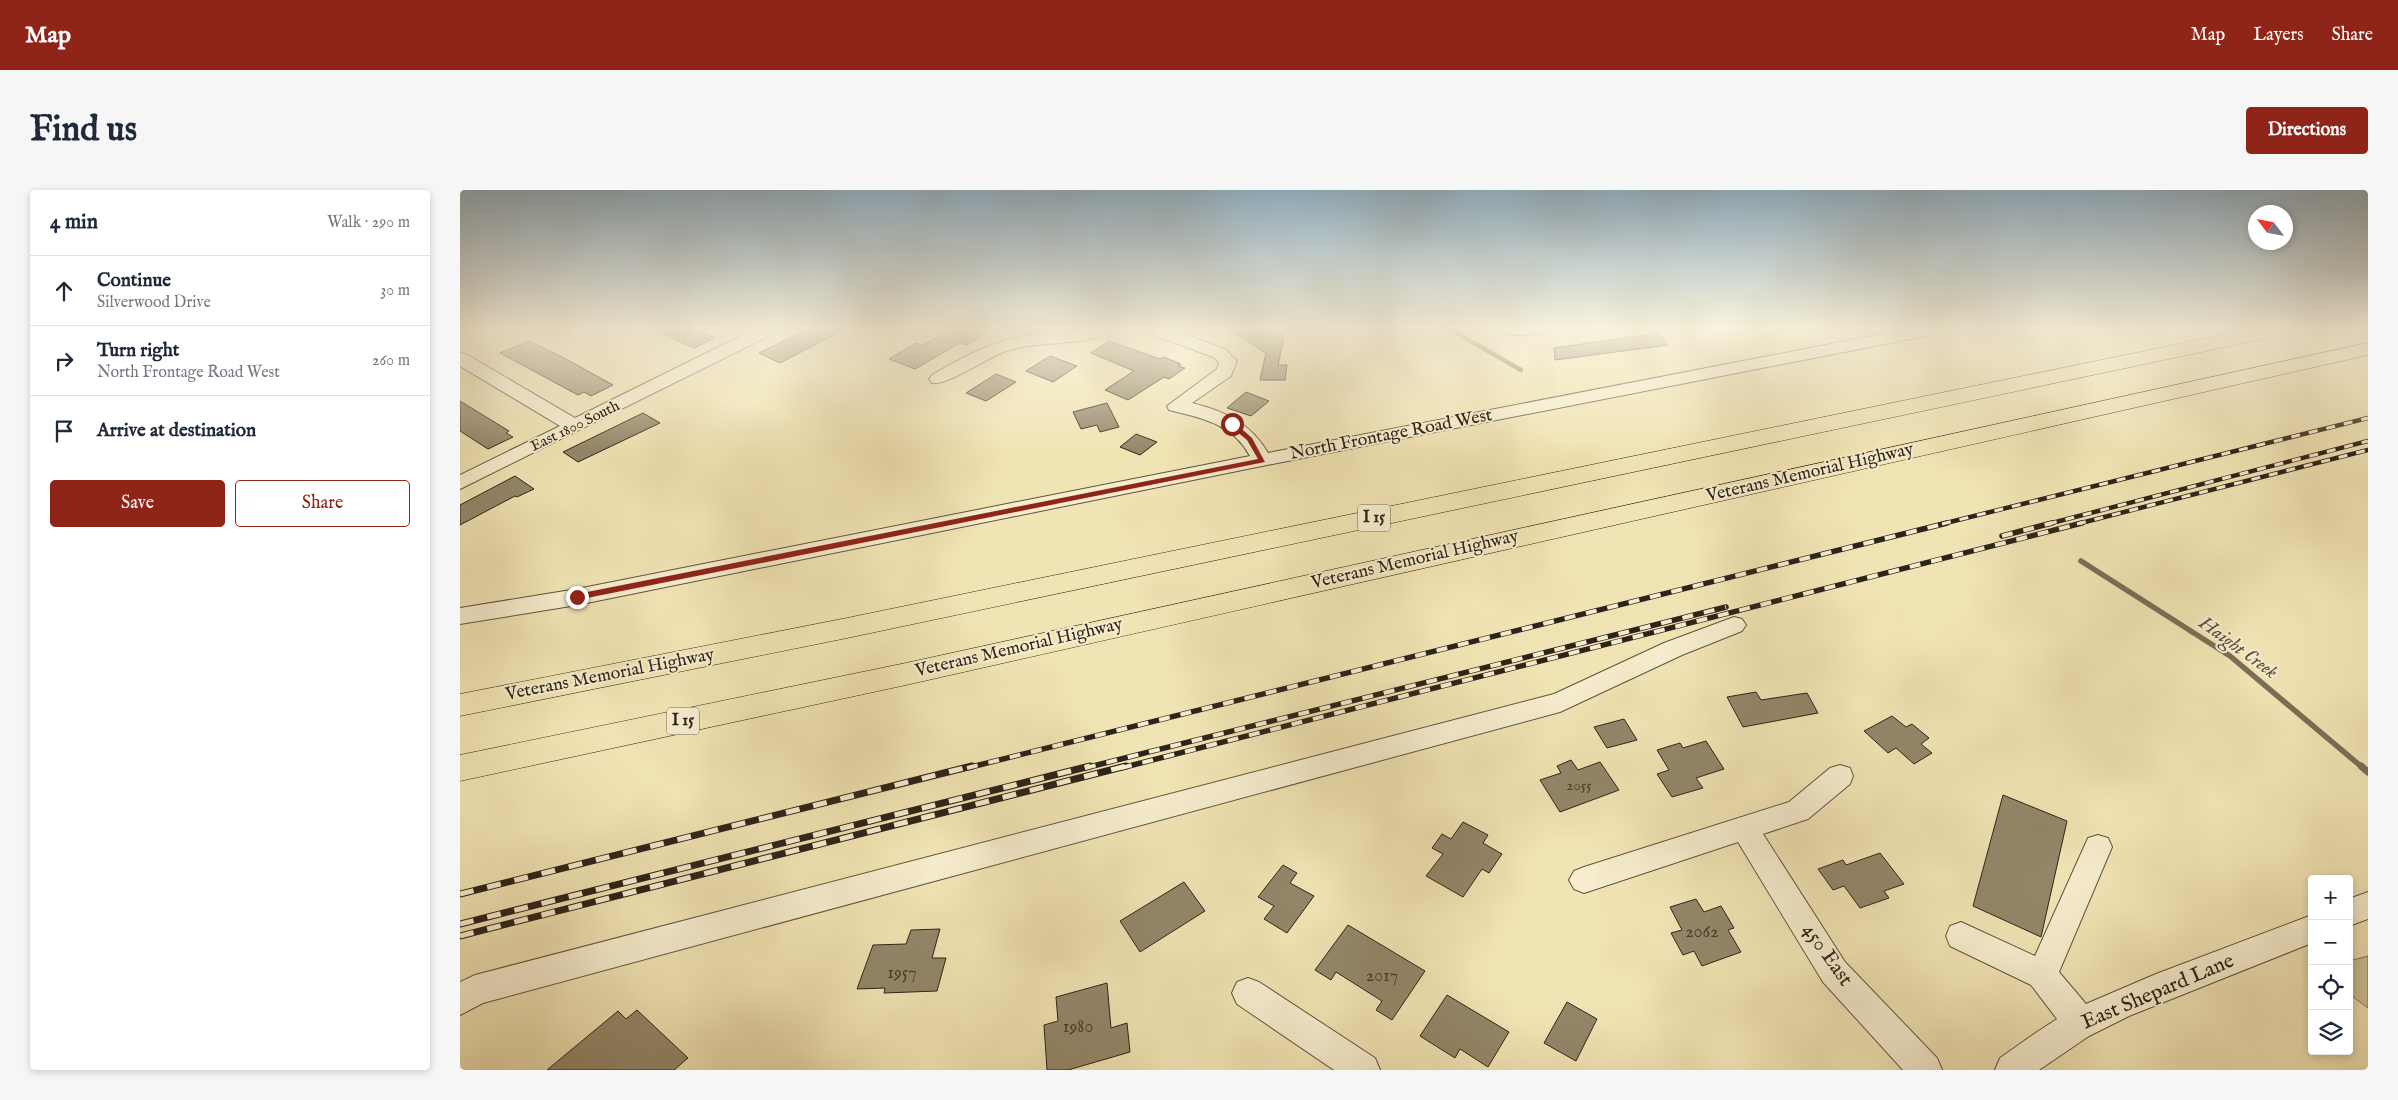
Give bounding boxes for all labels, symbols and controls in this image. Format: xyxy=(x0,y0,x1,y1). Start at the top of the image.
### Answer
text: Map xyxy=(25,20,71,51)
text: Map xyxy=(2191,24,2225,47)
text: Layers xyxy=(2253,24,2304,47)
text: Share xyxy=(2332,24,2373,47)
button: Directions xyxy=(2246,107,2368,154)
text: Find us xyxy=(30,108,137,153)
north arrow xyxy=(2248,205,2293,250)
text: 4 min xyxy=(50,209,98,236)
text: Walk · 290 m xyxy=(327,213,410,233)
text: Continue xyxy=(97,269,171,293)
icon: ahead xyxy=(50,277,78,305)
text: 30 m xyxy=(380,281,410,301)
text: Silverwood Drive xyxy=(97,293,211,313)
text: Turn right xyxy=(97,339,179,363)
icon: right xyxy=(50,347,78,375)
text: 260 m xyxy=(372,351,410,371)
text: North Frontage Road West xyxy=(97,363,280,383)
street label: East 1800 South xyxy=(527,396,623,456)
street label: North Frontage Road West xyxy=(1288,404,1494,466)
route start xyxy=(1221,413,1244,436)
icon: arrive xyxy=(50,417,78,445)
text: Arrive at destination xyxy=(97,419,256,443)
street label: Veterans Memorial Highway xyxy=(1703,438,1916,508)
button: Save xyxy=(50,480,225,527)
button: Share xyxy=(235,480,410,527)
road number: I 15 xyxy=(1358,504,1390,532)
street label: Veterans Memorial Highway xyxy=(1308,525,1521,595)
route end xyxy=(566,586,589,609)
water label: Haight Creek xyxy=(2193,611,2282,685)
street label: Veterans Memorial Highway xyxy=(912,613,1125,683)
street label: Veterans Memorial Highway xyxy=(503,643,716,707)
road number: I 15 xyxy=(667,708,699,734)
house number: 2055 xyxy=(1566,776,1592,795)
map controls xyxy=(2308,875,2353,1055)
button: + xyxy=(2308,875,2353,920)
street label: 450 East xyxy=(1796,918,1858,992)
button: − xyxy=(2308,920,2353,965)
house number: 2062 xyxy=(1685,921,1719,944)
street label: East Shepard Lane xyxy=(2078,948,2239,1036)
house number: 1957 xyxy=(887,962,917,985)
house number: 2017 xyxy=(1366,965,1398,988)
button: locate xyxy=(2308,965,2353,1010)
button: layers xyxy=(2308,1010,2353,1055)
house number: 1980 xyxy=(1063,1016,1093,1039)

